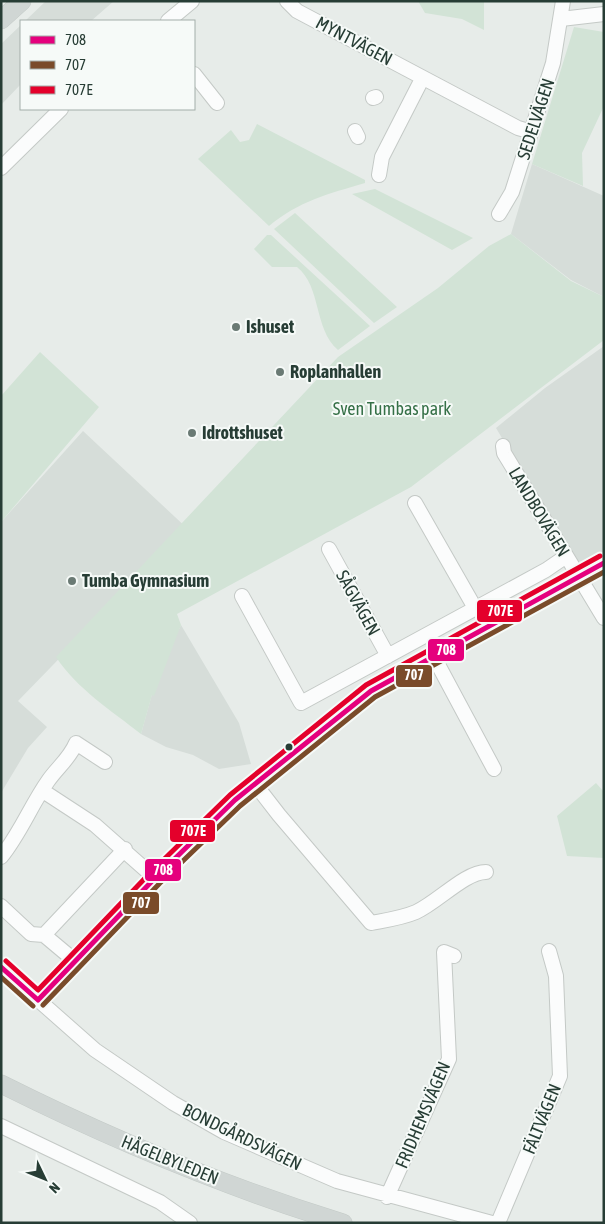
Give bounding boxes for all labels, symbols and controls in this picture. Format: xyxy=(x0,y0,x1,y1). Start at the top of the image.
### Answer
street label: MYNTVÄGEN xyxy=(312,12,396,69)
legend xyxy=(20,20,195,110)
text: 708 xyxy=(65,31,86,48)
text: 707 xyxy=(65,56,86,73)
street label: SEDELVÄGEN xyxy=(513,76,558,162)
text: 707E xyxy=(65,81,93,98)
place label: Ishuset xyxy=(246,316,295,337)
marker: Ishuset xyxy=(230,321,242,333)
place label: Roplanhallen xyxy=(290,361,381,382)
marker: Roplanhallen xyxy=(274,366,286,378)
park label: Sven Tumbas park xyxy=(333,398,451,419)
place label: Idrottshuset xyxy=(202,422,284,443)
marker: Idrottshuset xyxy=(186,427,198,439)
street label: LANDBOVÄGEN xyxy=(505,463,574,560)
street label: SÅGVÄGEN xyxy=(332,567,385,639)
place label: Tumba Gymnasium xyxy=(82,570,209,591)
marker: Tumba Gymnasium xyxy=(66,575,78,587)
line badge: 707E xyxy=(476,599,523,623)
text: 707E xyxy=(487,603,513,619)
line badge: 708 xyxy=(427,638,465,662)
text: 708 xyxy=(436,642,456,658)
line badge: 707 xyxy=(395,664,433,688)
text: 707 xyxy=(404,667,424,683)
unlabelled marker xyxy=(284,742,294,752)
line badge: 707E xyxy=(169,819,216,843)
text: 707E xyxy=(180,823,206,839)
line badge: 708 xyxy=(144,858,182,882)
text: 708 xyxy=(153,862,173,878)
line badge: 707 xyxy=(122,891,160,915)
text: 707 xyxy=(131,895,151,911)
street label: FRIDHEMSVÄGEN xyxy=(391,1058,454,1171)
street label: FÄLTVÄGEN xyxy=(518,1081,565,1157)
street label: BONDGÅRDSVÄGEN xyxy=(179,1099,305,1174)
street label: HÅGELBYLEDEN xyxy=(119,1131,222,1189)
north arrow xyxy=(20,1154,70,1204)
text: N xyxy=(46,1179,63,1196)

